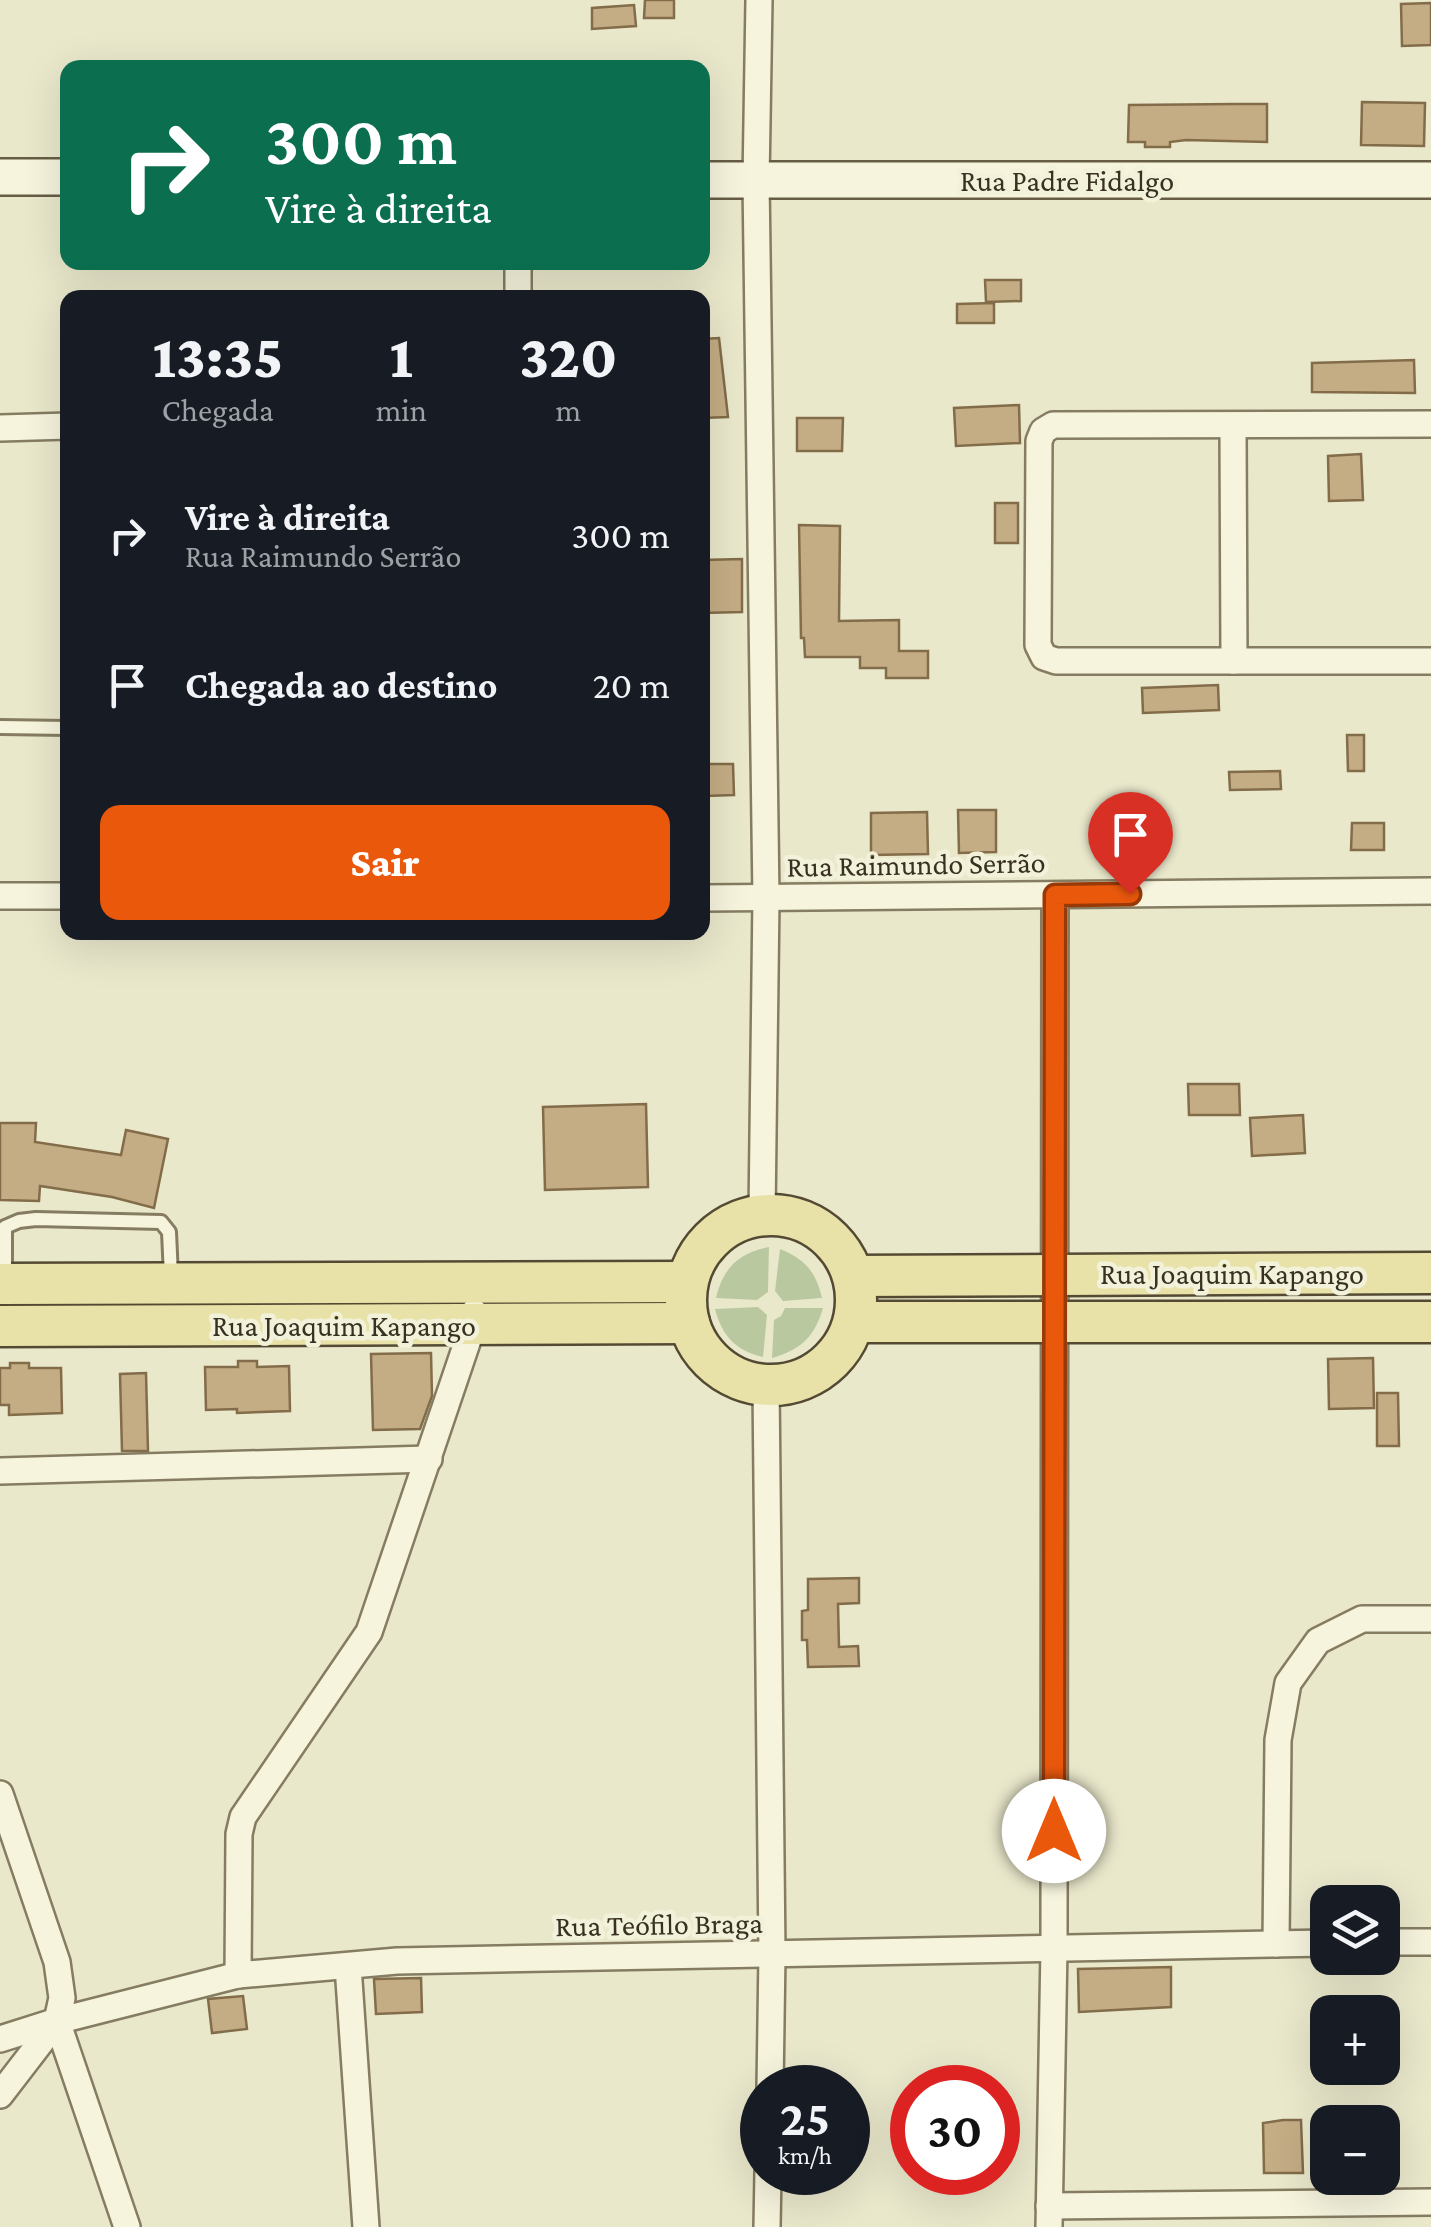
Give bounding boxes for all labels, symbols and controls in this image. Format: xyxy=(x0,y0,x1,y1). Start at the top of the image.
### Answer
icon: right xyxy=(100,100,230,230)
text: 300 m xyxy=(265,101,457,179)
street label: Rua Padre Fidalgo xyxy=(960,164,1174,198)
text: Vire à direita xyxy=(265,183,492,233)
text: 13:35 xyxy=(153,323,283,390)
text: 1 xyxy=(390,323,413,390)
text: 320 xyxy=(519,323,617,390)
text: Chegada xyxy=(162,392,274,428)
text: min xyxy=(376,392,427,428)
text: m xyxy=(556,392,581,428)
text: Vire à direita xyxy=(185,496,390,538)
icon: right xyxy=(100,508,155,563)
text: 300 m xyxy=(571,514,670,556)
text: Rua Raimundo Serrão xyxy=(185,538,461,574)
icon: arrive xyxy=(100,658,155,713)
text: Chegada ao destino xyxy=(185,664,498,706)
text: 20 m xyxy=(593,664,670,706)
pin xyxy=(1088,792,1173,895)
button: Sair xyxy=(100,805,670,920)
icon: arrive xyxy=(1103,807,1158,862)
street label: Rua Raimundo Serrão xyxy=(786,845,1046,883)
street label: Rua Joaquim Kapango xyxy=(1100,1257,1364,1291)
street label: Rua Joaquim Kapango xyxy=(212,1309,476,1343)
position arrow xyxy=(1002,1779,1106,1883)
map controls xyxy=(1310,1885,1400,2195)
button: layers xyxy=(1310,1885,1400,1975)
street label: Rua Teófilo Braga xyxy=(555,1906,763,1943)
button: + xyxy=(1310,1995,1400,2085)
speed limit sign: 30 xyxy=(890,2065,1020,2195)
text: 25 xyxy=(780,2090,830,2146)
button: − xyxy=(1310,2105,1400,2195)
text: km/h xyxy=(778,2142,832,2169)

